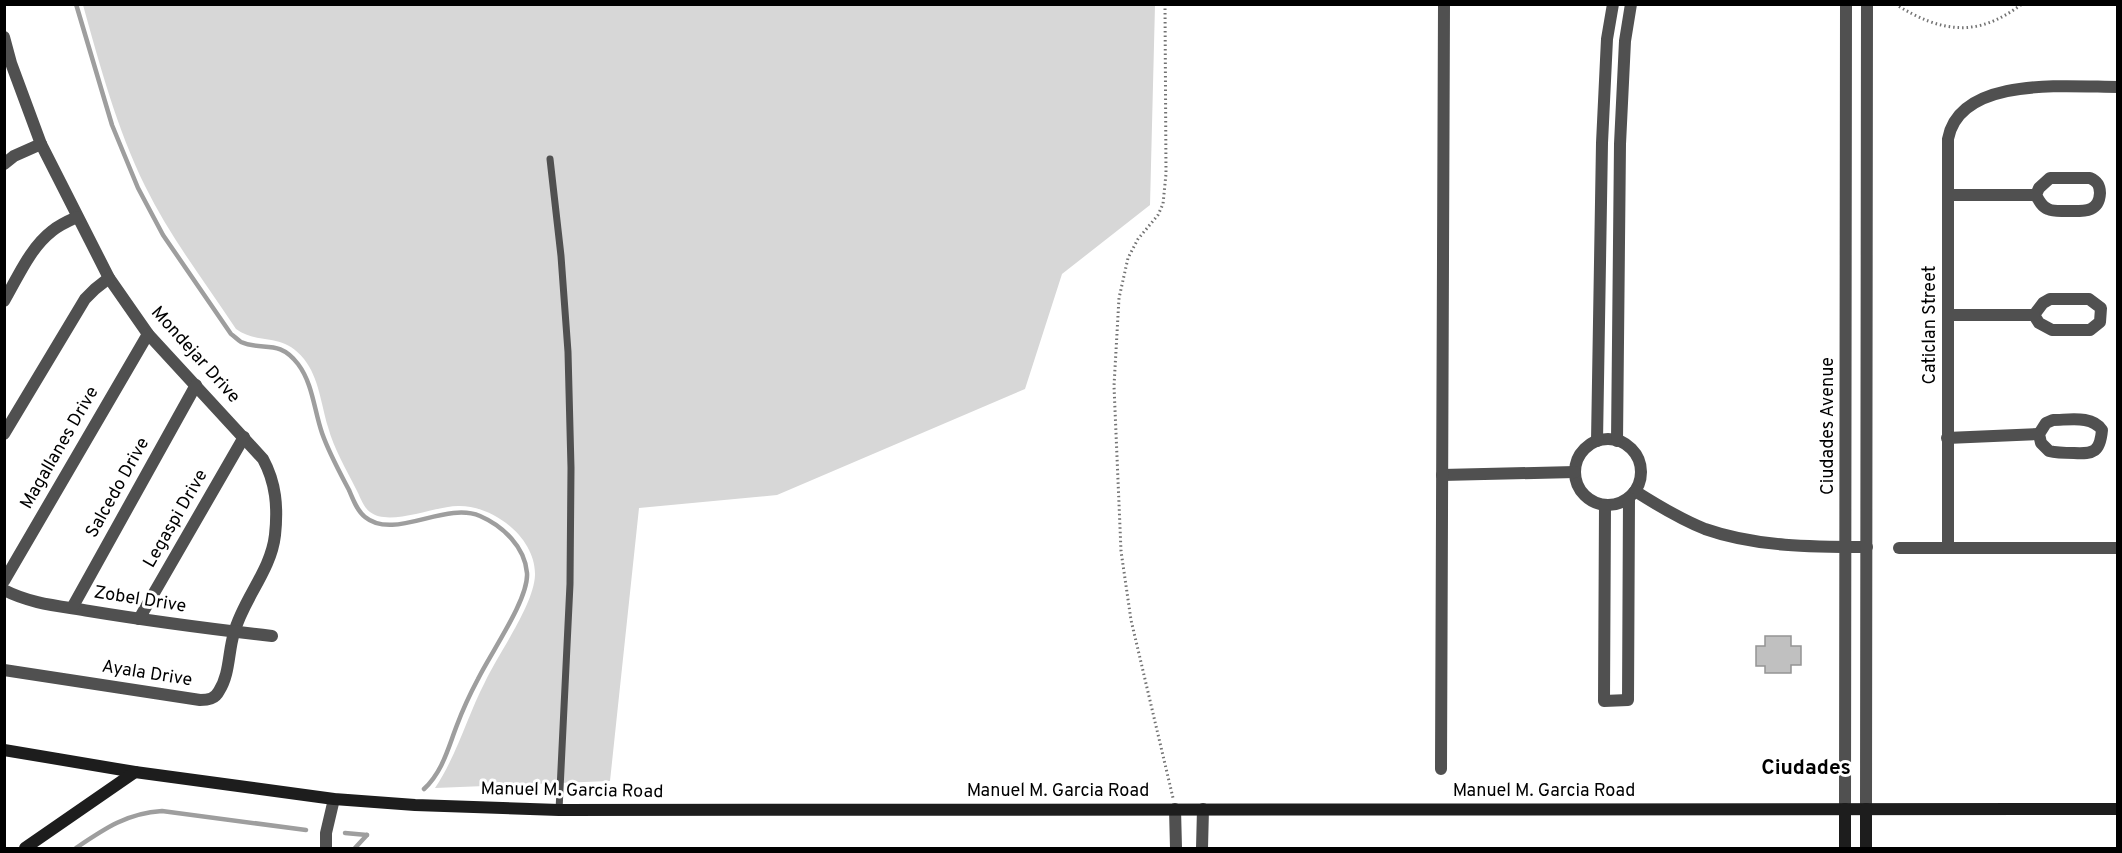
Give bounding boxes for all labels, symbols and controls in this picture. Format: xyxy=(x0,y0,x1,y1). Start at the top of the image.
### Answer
street label: Caticlan Street xyxy=(1919,265,1942,385)
street label: Mondejar Drive xyxy=(145,302,245,408)
street label: Ciudades Avenue xyxy=(1817,357,1840,495)
street label: Magallanes Drive xyxy=(16,383,104,513)
street label: Salcedo Drive xyxy=(81,434,155,542)
street label: Legaspi Drive xyxy=(139,466,213,572)
street label: Zobel Drive xyxy=(92,581,188,619)
street label: Ayala Drive xyxy=(100,656,194,692)
district label: Ciudades xyxy=(1761,755,1851,782)
street label: Manuel M. Garcia Road xyxy=(480,778,664,804)
street label: Manuel M. Garcia Road xyxy=(967,780,1149,803)
street label: Manuel M. Garcia Road xyxy=(1453,780,1635,803)

